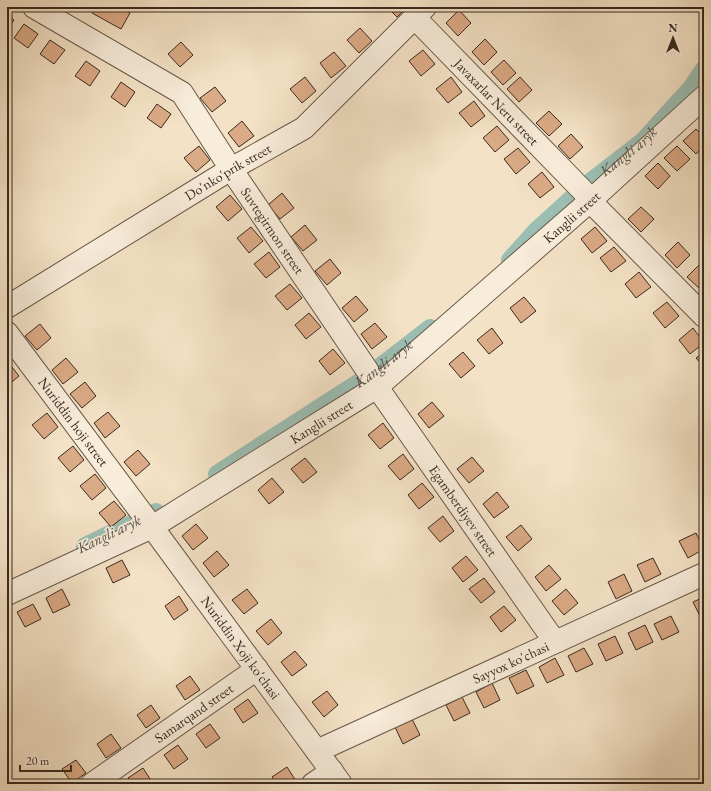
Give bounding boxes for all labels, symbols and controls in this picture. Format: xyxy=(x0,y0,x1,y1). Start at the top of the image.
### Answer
north arrow xyxy=(653,18,693,58)
text: N xyxy=(669,21,678,35)
street label: Javaxarlar Neru street xyxy=(450,54,543,150)
water label: Kangli aryk xyxy=(595,122,661,181)
street label: Do'nko'prik street xyxy=(181,139,275,204)
street label: Suvtegirmon street xyxy=(237,184,309,278)
street label: Kanglii street xyxy=(539,187,604,247)
water label: Kangli aryk xyxy=(350,335,417,392)
street label: Nuriddin hoji street xyxy=(34,374,113,470)
street label: Kanglii street xyxy=(286,395,356,448)
street label: Egamberdiyev street xyxy=(425,462,502,561)
water label: Kangli aryk xyxy=(73,510,144,558)
street label: Nuriddin Xoji ko'chasi xyxy=(197,593,285,703)
street label: Sayyox ko'chasi xyxy=(470,637,552,688)
street label: Samarqand street xyxy=(151,679,237,747)
scale bar xyxy=(20,747,71,773)
text: 20 m xyxy=(26,753,50,769)

